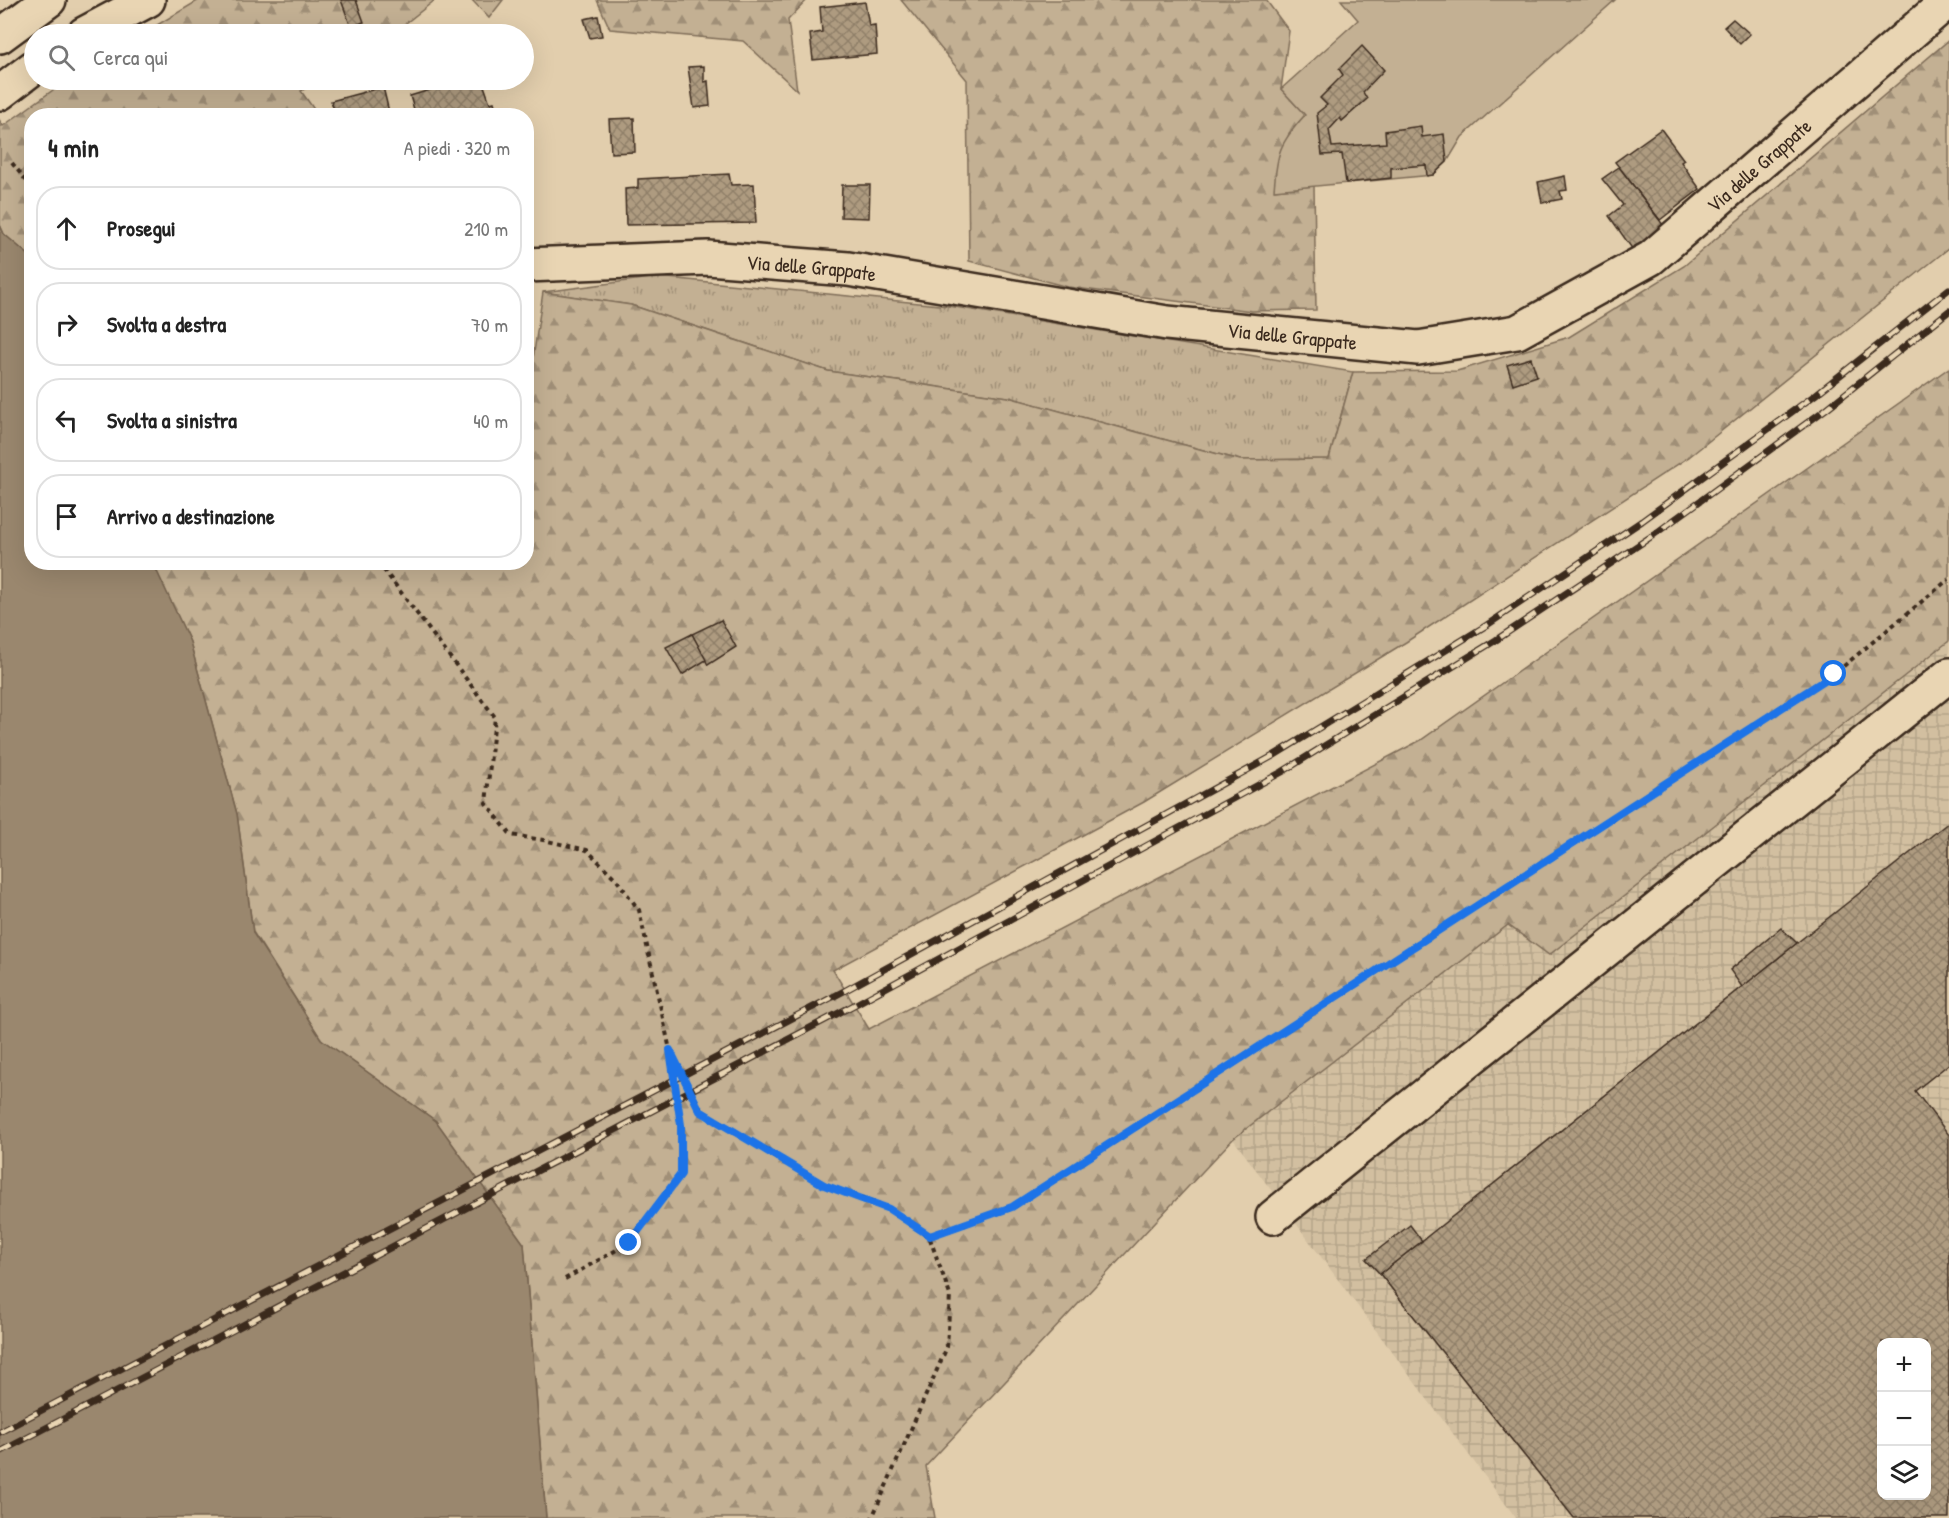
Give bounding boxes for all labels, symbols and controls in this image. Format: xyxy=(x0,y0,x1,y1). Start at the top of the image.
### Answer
search box xyxy=(24,24,534,90)
icon: search xyxy=(45,41,78,74)
text: Cerca qui xyxy=(93,42,168,72)
street label: Via delle Grappate xyxy=(1701,112,1817,218)
text: 4 min xyxy=(48,130,99,165)
text: A piedi · 320 m xyxy=(404,134,510,161)
icon: ahead xyxy=(50,212,83,245)
text: Prosegui xyxy=(107,213,176,243)
text: 210 m xyxy=(464,215,508,242)
street label: Via delle Grappate xyxy=(746,248,878,287)
icon: right xyxy=(50,308,83,341)
text: Svolta a destra xyxy=(107,309,226,339)
text: 70 m xyxy=(471,311,508,338)
street label: Via delle Grappate xyxy=(1226,316,1358,355)
icon: left xyxy=(50,404,83,437)
text: Svolta a sinistra xyxy=(107,405,237,435)
text: 40 m xyxy=(473,407,508,434)
icon: arrive xyxy=(50,500,83,533)
text: Arrivo a destinazione xyxy=(107,501,275,531)
route start xyxy=(1820,660,1846,686)
route end xyxy=(615,1229,641,1255)
map controls xyxy=(1877,1338,1931,1500)
button: + xyxy=(1877,1338,1931,1392)
button: − xyxy=(1877,1392,1931,1446)
button: layers xyxy=(1877,1446,1931,1500)

